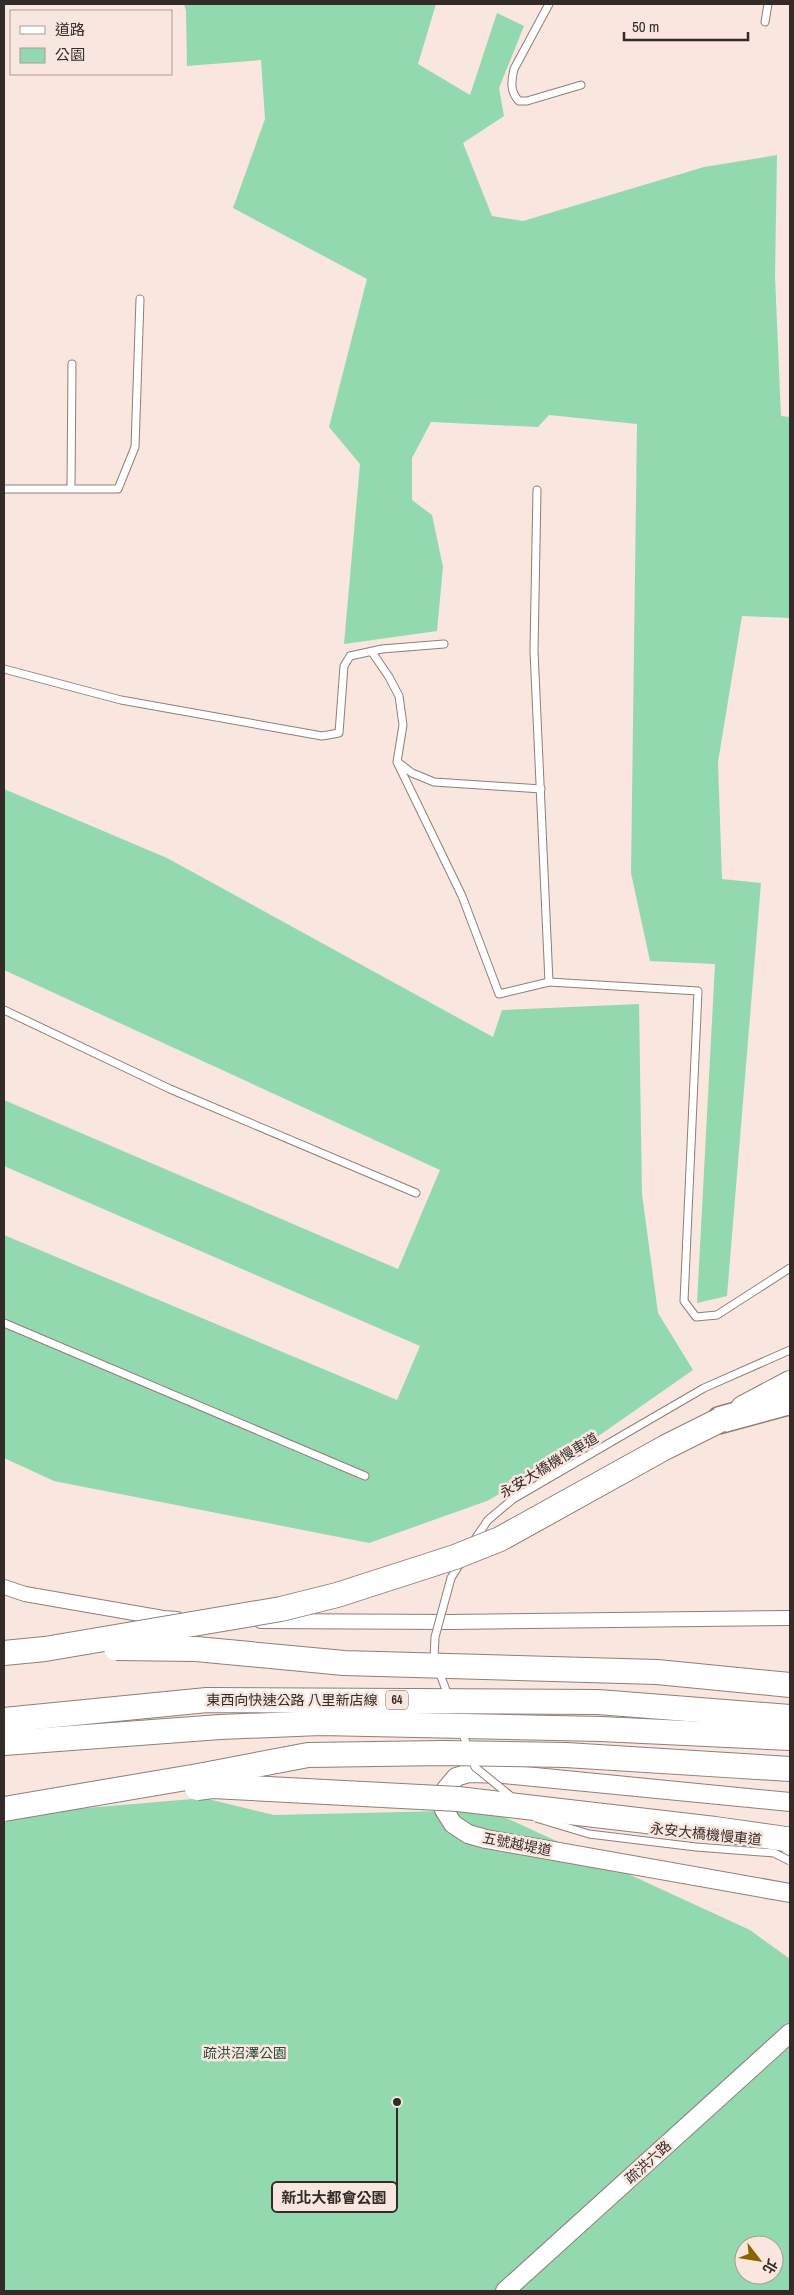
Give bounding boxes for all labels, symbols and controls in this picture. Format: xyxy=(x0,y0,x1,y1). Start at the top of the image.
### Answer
legend xyxy=(10,10,172,75)
scale bar xyxy=(624,10,748,42)
text: 50 m xyxy=(632,16,659,37)
text: 道路 xyxy=(55,19,85,40)
text: 公園 xyxy=(55,44,85,65)
street label: 永安大橋機慢車道 xyxy=(496,1428,602,1502)
road number: 64 xyxy=(386,1690,408,1710)
street label: 東西向快速公路 八里新店線 xyxy=(206,1691,378,1709)
street label: 永安大橋機慢車道 xyxy=(649,1819,763,1849)
street label: 五號越堤道 xyxy=(481,1828,553,1860)
park label: 疏洪沼澤公園 xyxy=(203,2044,287,2062)
street label: 疏洪六路 xyxy=(621,2137,675,2187)
callout: 新北大都會公園 xyxy=(272,2182,397,2212)
text: 新北大都會公園 xyxy=(281,2187,387,2208)
north arrow xyxy=(734,2235,784,2285)
text: 北 xyxy=(759,2256,781,2277)

